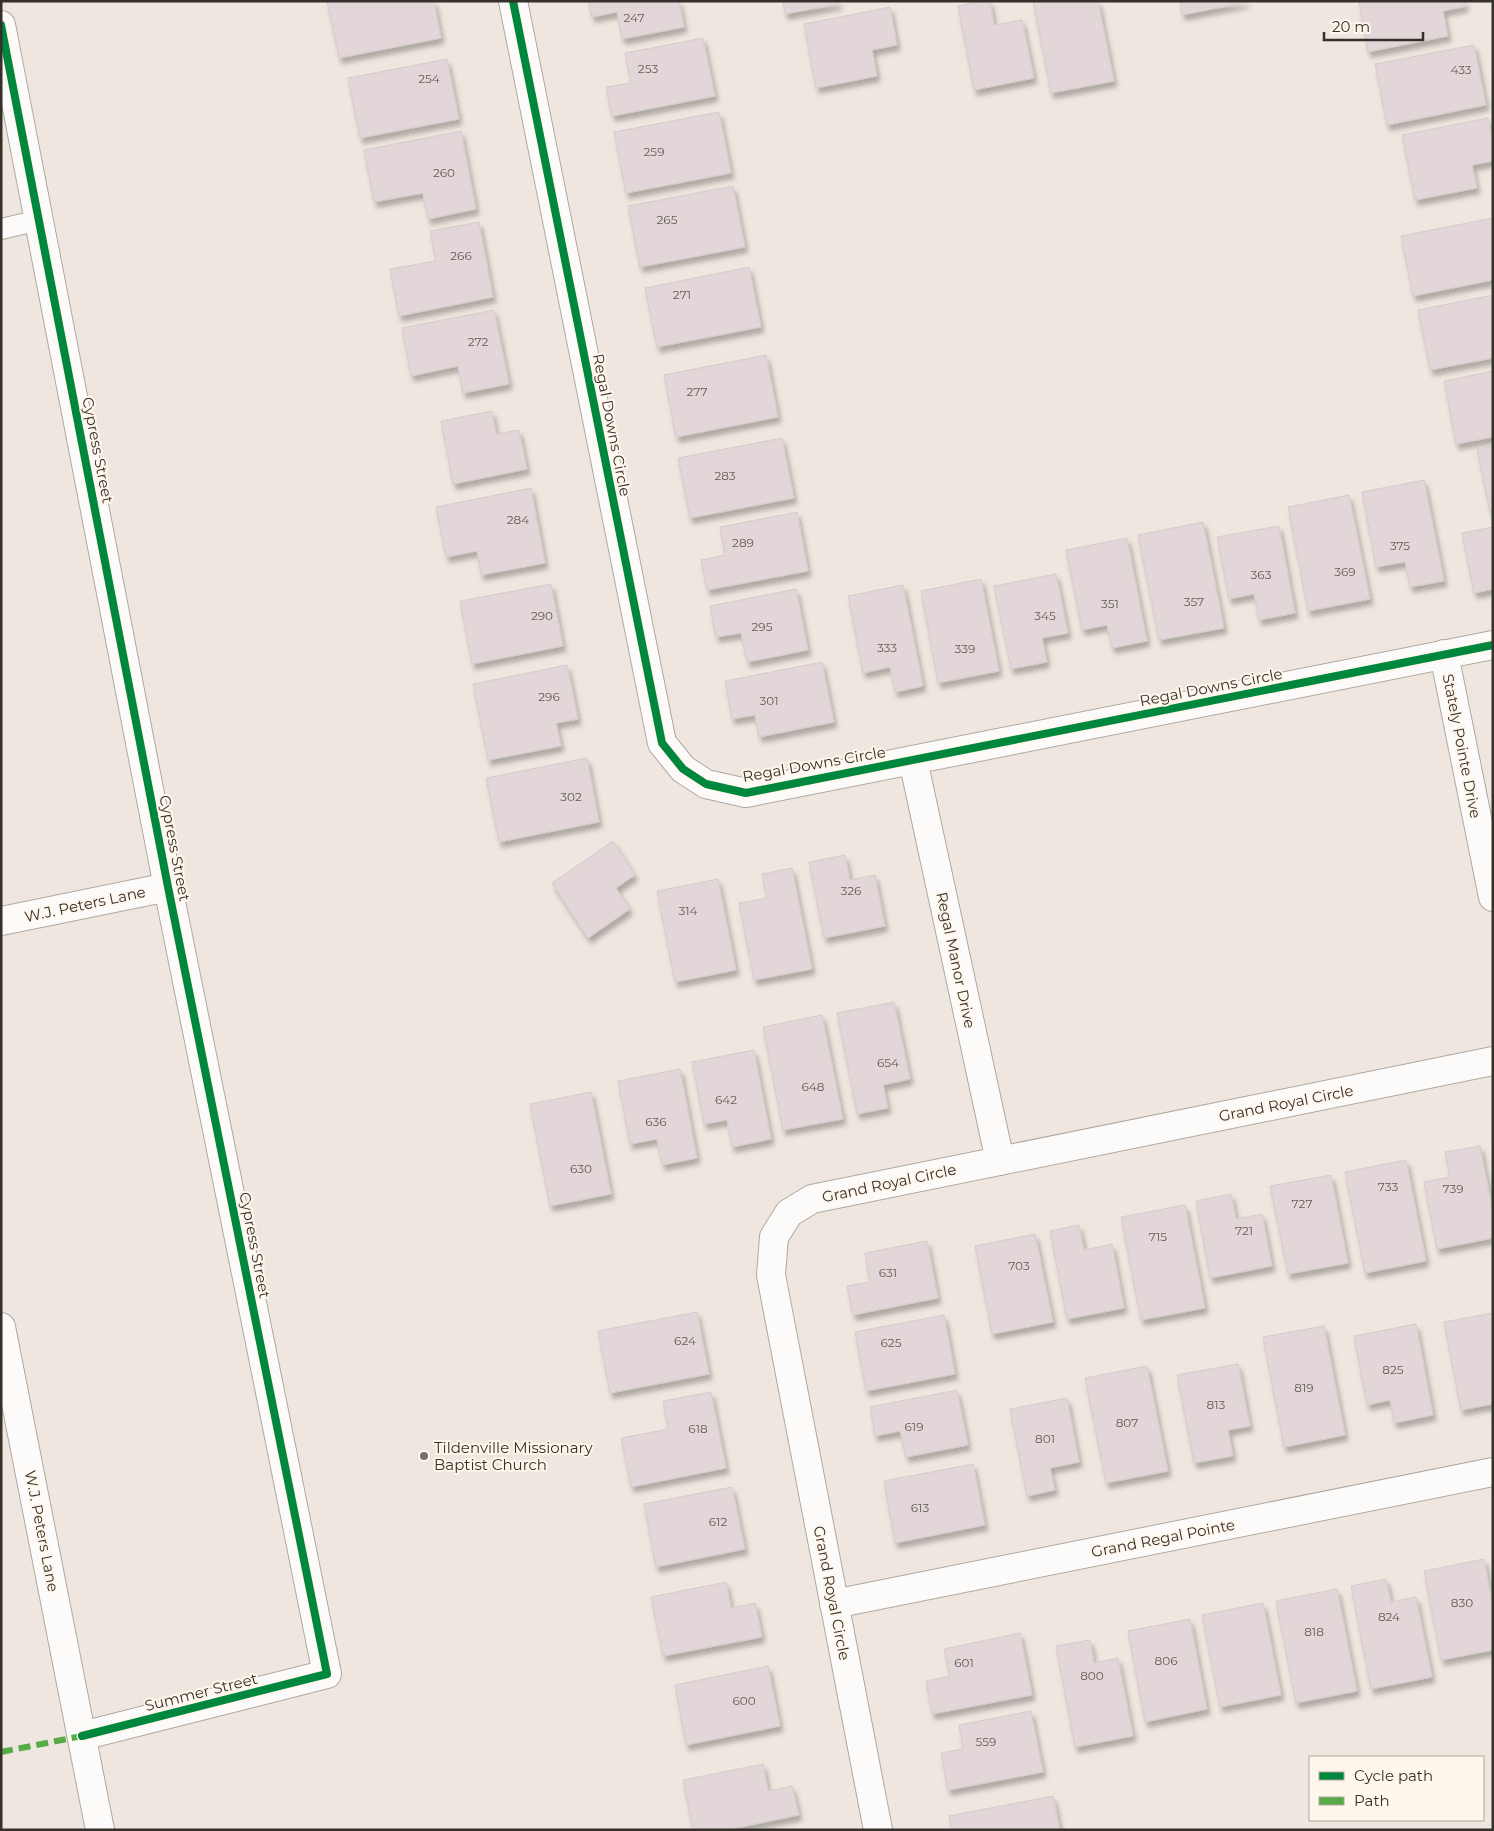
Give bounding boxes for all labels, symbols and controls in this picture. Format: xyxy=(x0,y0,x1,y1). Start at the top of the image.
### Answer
house number: 247 xyxy=(624,10,644,25)
scale bar xyxy=(1324,10,1423,42)
text: 20 m xyxy=(1332,17,1370,36)
house number: 253 xyxy=(638,61,658,76)
house number: 433 xyxy=(1450,62,1472,77)
house number: 254 xyxy=(418,71,440,86)
house number: 259 xyxy=(644,144,664,159)
house number: 260 xyxy=(433,165,455,180)
house number: 265 xyxy=(657,212,678,227)
house number: 266 xyxy=(450,248,472,263)
house number: 271 xyxy=(673,287,691,302)
house number: 272 xyxy=(468,334,489,349)
street label: Regal Downs Circle xyxy=(589,352,635,498)
house number: 277 xyxy=(687,384,707,399)
street label: Cypress Street xyxy=(78,395,118,505)
house number: 283 xyxy=(714,468,736,483)
house number: 284 xyxy=(507,512,529,527)
house number: 289 xyxy=(732,535,754,550)
house number: 375 xyxy=(1390,538,1410,553)
house number: 369 xyxy=(1334,564,1356,579)
house number: 363 xyxy=(1251,567,1272,582)
house number: 357 xyxy=(1184,594,1204,609)
house number: 351 xyxy=(1101,596,1119,611)
house number: 290 xyxy=(531,608,553,623)
house number: 345 xyxy=(1034,608,1056,623)
house number: 295 xyxy=(752,619,773,634)
house number: 333 xyxy=(877,640,897,655)
house number: 339 xyxy=(955,641,975,656)
street label: Regal Downs Circle xyxy=(1138,664,1284,710)
street label: Stately Pointe Drive xyxy=(1439,672,1485,820)
house number: 296 xyxy=(538,689,560,704)
house number: 301 xyxy=(759,693,779,708)
street label: Regal Downs Circle xyxy=(741,742,887,786)
house number: 302 xyxy=(560,789,582,804)
street label: Cypress Street xyxy=(155,793,195,903)
street label: W.J. Peters Lane xyxy=(23,882,147,926)
house number: 326 xyxy=(841,883,861,898)
street label: Regal Manor Drive xyxy=(932,890,980,1030)
house number: 314 xyxy=(678,903,698,918)
house number: 654 xyxy=(877,1055,899,1070)
house number: 648 xyxy=(801,1079,825,1094)
street label: Grand Royal Circle xyxy=(1217,1081,1355,1125)
house number: 642 xyxy=(715,1092,737,1107)
house number: 636 xyxy=(645,1114,667,1129)
street label: Grand Royal Circle xyxy=(820,1159,958,1207)
house number: 630 xyxy=(570,1161,592,1176)
house number: 733 xyxy=(1378,1179,1398,1194)
house number: 739 xyxy=(1442,1181,1464,1196)
street label: Cypress Street xyxy=(235,1190,275,1300)
house number: 727 xyxy=(1292,1196,1312,1211)
house number: 721 xyxy=(1235,1223,1253,1238)
house number: 715 xyxy=(1149,1229,1167,1244)
house number: 703 xyxy=(1008,1258,1030,1273)
house number: 631 xyxy=(879,1265,897,1280)
house number: 624 xyxy=(674,1333,696,1348)
house number: 625 xyxy=(881,1335,902,1350)
house number: 825 xyxy=(1382,1362,1404,1377)
house number: 819 xyxy=(1294,1380,1314,1395)
house number: 813 xyxy=(1207,1397,1226,1412)
house number: 807 xyxy=(1116,1415,1138,1430)
house number: 619 xyxy=(905,1419,923,1434)
house number: 618 xyxy=(688,1421,708,1436)
house number: 801 xyxy=(1035,1431,1055,1446)
place label: Tildenville Missionary Baptist Church xyxy=(434,1438,593,1474)
marker: Tildenville Missionary Baptist Church xyxy=(418,1450,430,1462)
street label: W.J. Peters Lane xyxy=(21,1469,63,1593)
house number: 613 xyxy=(911,1500,929,1515)
house number: 612 xyxy=(709,1514,727,1529)
street label: Grand Regal Pointe xyxy=(1089,1515,1237,1561)
street label: Grand Royal Circle xyxy=(810,1524,854,1662)
house number: 830 xyxy=(1451,1595,1473,1610)
house number: 824 xyxy=(1378,1609,1400,1624)
house number: 818 xyxy=(1304,1624,1324,1639)
house number: 806 xyxy=(1155,1653,1177,1668)
house number: 601 xyxy=(954,1655,974,1670)
house number: 800 xyxy=(1080,1668,1104,1683)
street label: Summer Street xyxy=(143,1669,259,1715)
house number: 600 xyxy=(732,1693,756,1708)
house number: 559 xyxy=(976,1734,996,1749)
legend xyxy=(1309,1756,1484,1821)
text: Cycle path xyxy=(1354,1766,1433,1785)
text: Path xyxy=(1354,1791,1390,1810)

